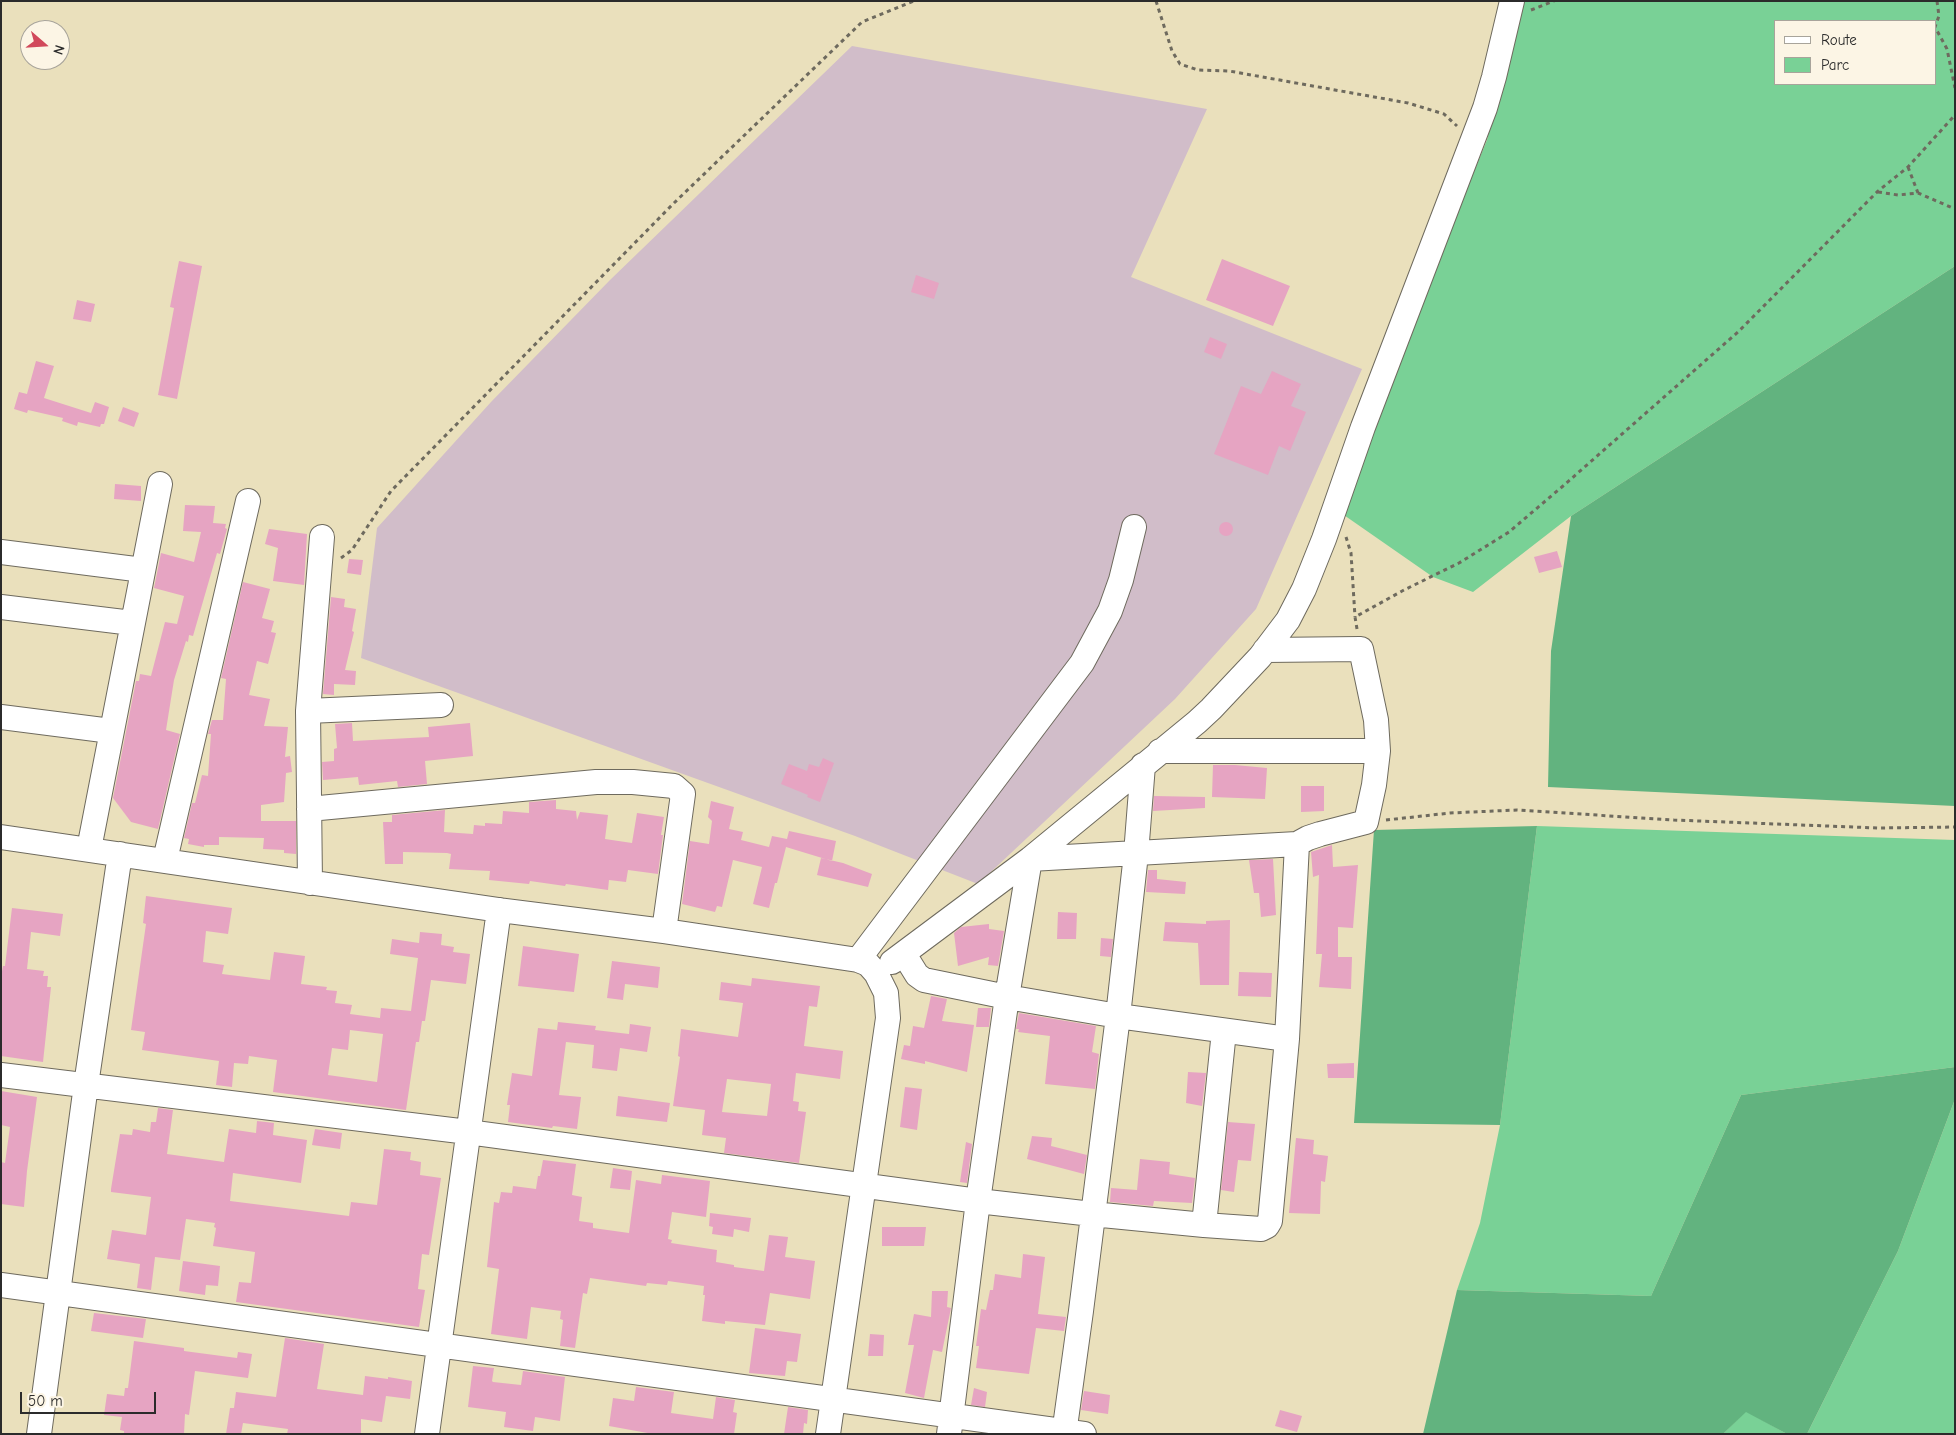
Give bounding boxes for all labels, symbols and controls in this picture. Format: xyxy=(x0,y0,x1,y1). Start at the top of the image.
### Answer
north arrow xyxy=(20,20,70,70)
legend xyxy=(1774,20,1936,85)
text: Route xyxy=(1821,31,1857,49)
text: N xyxy=(49,43,68,57)
text: Parc xyxy=(1821,56,1849,74)
scale bar xyxy=(22,1382,159,1414)
text: 50 m xyxy=(28,1392,63,1410)

